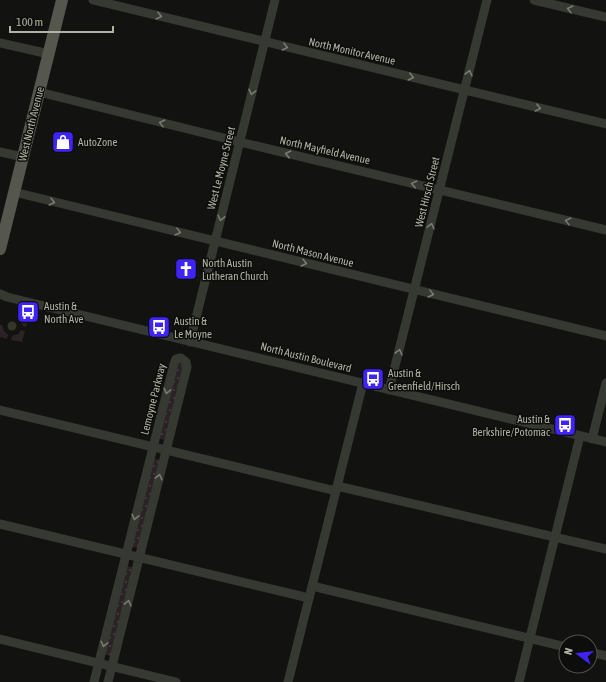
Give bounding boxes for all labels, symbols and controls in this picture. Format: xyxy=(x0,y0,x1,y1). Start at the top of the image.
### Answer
one-way arrow xyxy=(567,5,573,13)
scale bar xyxy=(10,8,113,34)
one-way arrow xyxy=(155,11,162,20)
text: 100 m xyxy=(16,15,43,29)
street label: North Monitor Avenue xyxy=(307,35,397,67)
one-way arrow xyxy=(281,42,288,51)
one-way arrow xyxy=(464,70,473,77)
one-way arrow xyxy=(408,73,414,81)
street label: West North Avenue xyxy=(16,85,46,163)
one-way arrow xyxy=(249,89,257,95)
one-way arrow xyxy=(534,103,541,111)
one-way arrow xyxy=(159,119,165,127)
street label: West Le Moyne Street xyxy=(205,125,237,211)
shop icon: AutoZone xyxy=(50,129,76,155)
street label: North Mayfield Avenue xyxy=(279,134,371,166)
place label: AutoZone xyxy=(78,136,117,148)
one-way arrow xyxy=(285,150,291,158)
street label: West Hirsch Street xyxy=(412,155,442,229)
one-way arrow xyxy=(411,180,418,188)
one-way arrow xyxy=(49,197,55,205)
one-way arrow xyxy=(217,214,226,221)
one-way arrow xyxy=(565,217,571,225)
one-way arrow xyxy=(426,223,434,229)
one-way arrow xyxy=(175,228,181,236)
street label: North Mason Avenue xyxy=(271,237,355,269)
church icon: North Austin Lutheran Church xyxy=(173,256,199,282)
place label: North Austin Lutheran Church xyxy=(202,257,268,282)
one-way arrow xyxy=(301,258,308,267)
one-way arrow xyxy=(428,289,434,297)
bus stop icon: Austin & North Ave xyxy=(15,299,41,325)
place label: Austin & North Ave xyxy=(44,300,84,325)
bus stop icon: Austin & Le Moyne xyxy=(146,314,172,340)
place label: Austin & Le Moyne xyxy=(174,315,212,340)
street label: North Austin Boulevard xyxy=(259,340,353,374)
one-way arrow xyxy=(394,349,403,356)
street label: Lemoyne Parkway xyxy=(138,362,168,436)
bus stop icon: Austin & Greenfield/Hirsch xyxy=(360,366,386,392)
place label: Austin & Greenfield/Hirsch xyxy=(388,367,460,392)
one-way arrow xyxy=(163,388,171,395)
bus stop icon: Austin & Berkshire/Potomac xyxy=(552,412,578,438)
place label: Austin & Berkshire/Potomac xyxy=(472,413,551,438)
one-way arrow xyxy=(154,474,163,481)
one-way arrow xyxy=(131,514,140,521)
one-way arrow xyxy=(123,600,132,607)
north arrow xyxy=(558,634,598,674)
one-way arrow xyxy=(100,641,108,647)
text: N xyxy=(562,647,575,656)

